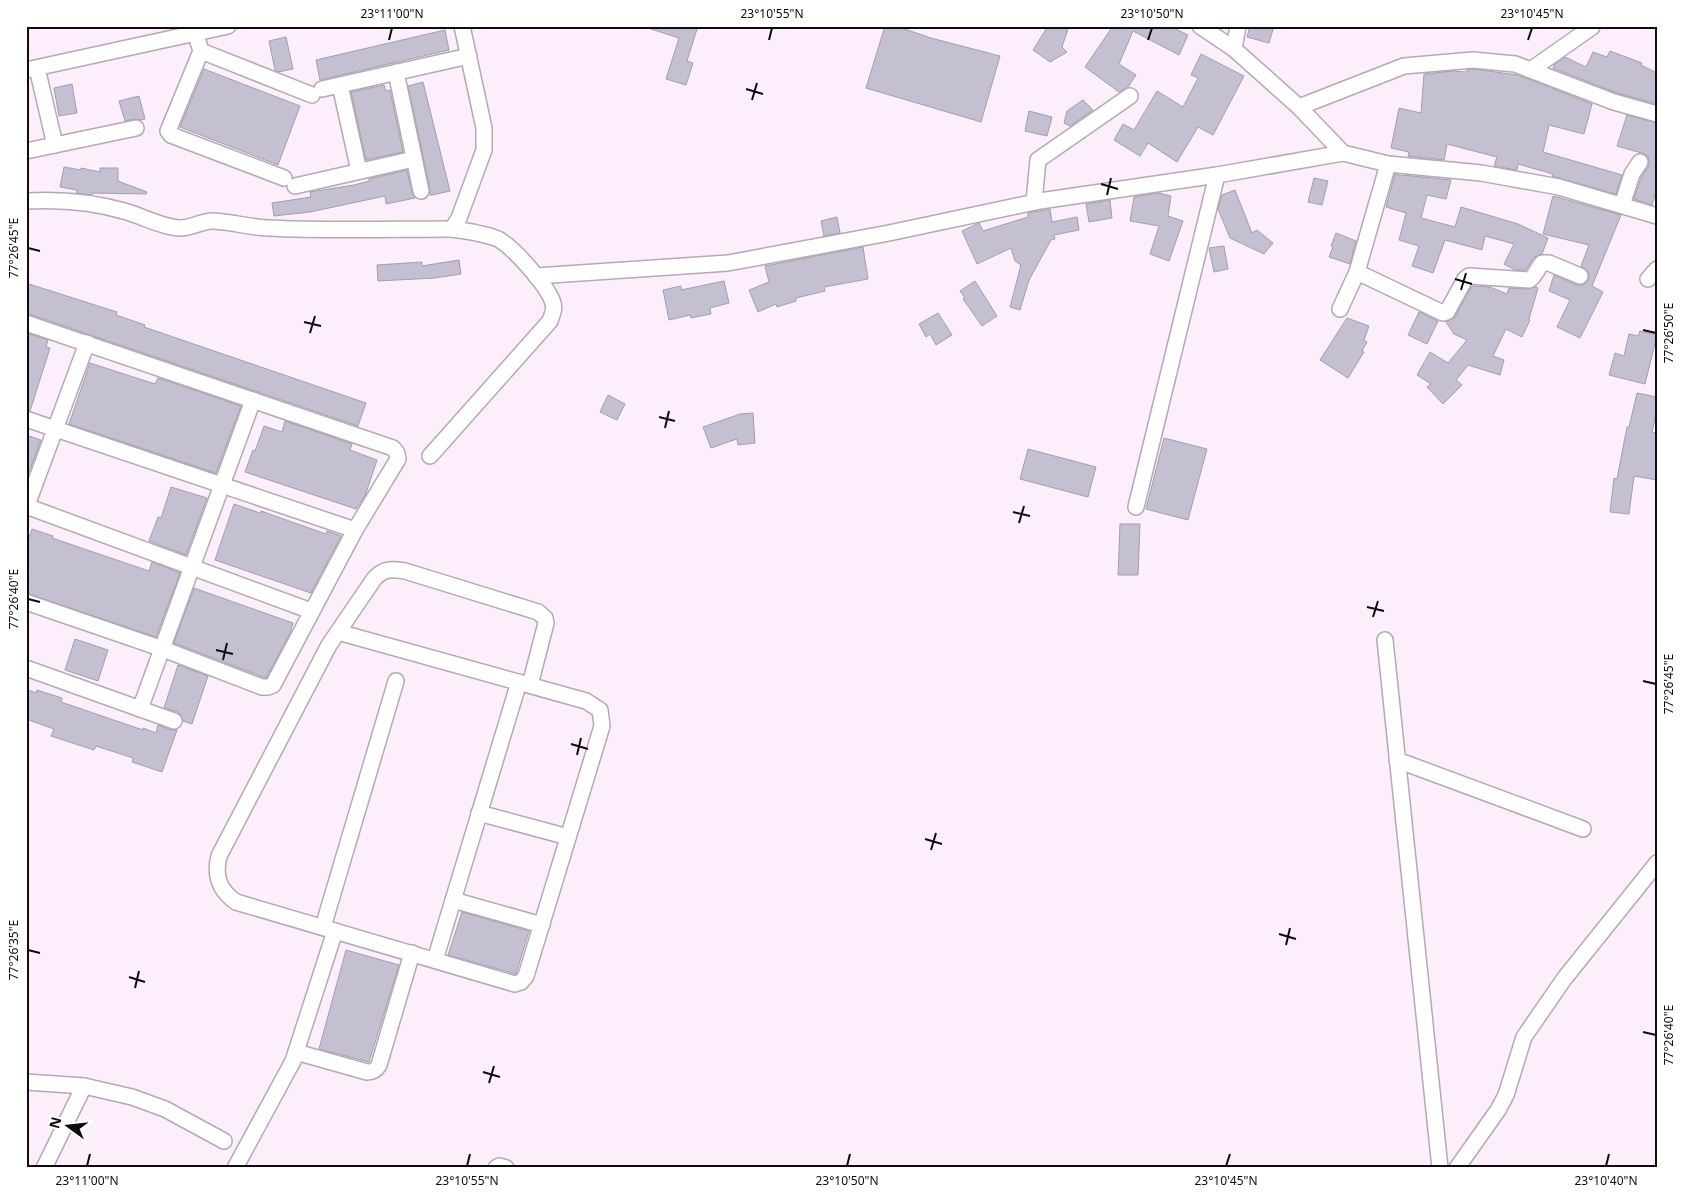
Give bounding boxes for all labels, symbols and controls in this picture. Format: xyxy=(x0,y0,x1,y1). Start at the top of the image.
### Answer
text: 23°11'00"N xyxy=(360,5,424,22)
text: 23°10'55"N xyxy=(740,5,804,22)
text: 23°10'50"N xyxy=(1120,5,1184,22)
text: 23°10'45"N xyxy=(1500,5,1564,22)
text: 77°26'45"E xyxy=(5,218,22,278)
text: 77°26'50"E xyxy=(1660,303,1677,363)
text: 77°26'40"E xyxy=(5,569,22,629)
text: 77°26'45"E xyxy=(1660,654,1677,714)
text: 77°26'35"E xyxy=(5,920,22,980)
text: 77°26'40"E xyxy=(1660,1005,1677,1065)
north arrow xyxy=(42,1102,92,1152)
text: N xyxy=(44,1115,66,1130)
text: 23°11'00"N xyxy=(55,1172,119,1189)
text: 23°10'55"N xyxy=(435,1172,499,1189)
text: 23°10'50"N xyxy=(815,1172,879,1189)
text: 23°10'45"N xyxy=(1194,1172,1258,1189)
text: 23°10'40"N xyxy=(1574,1172,1638,1189)

